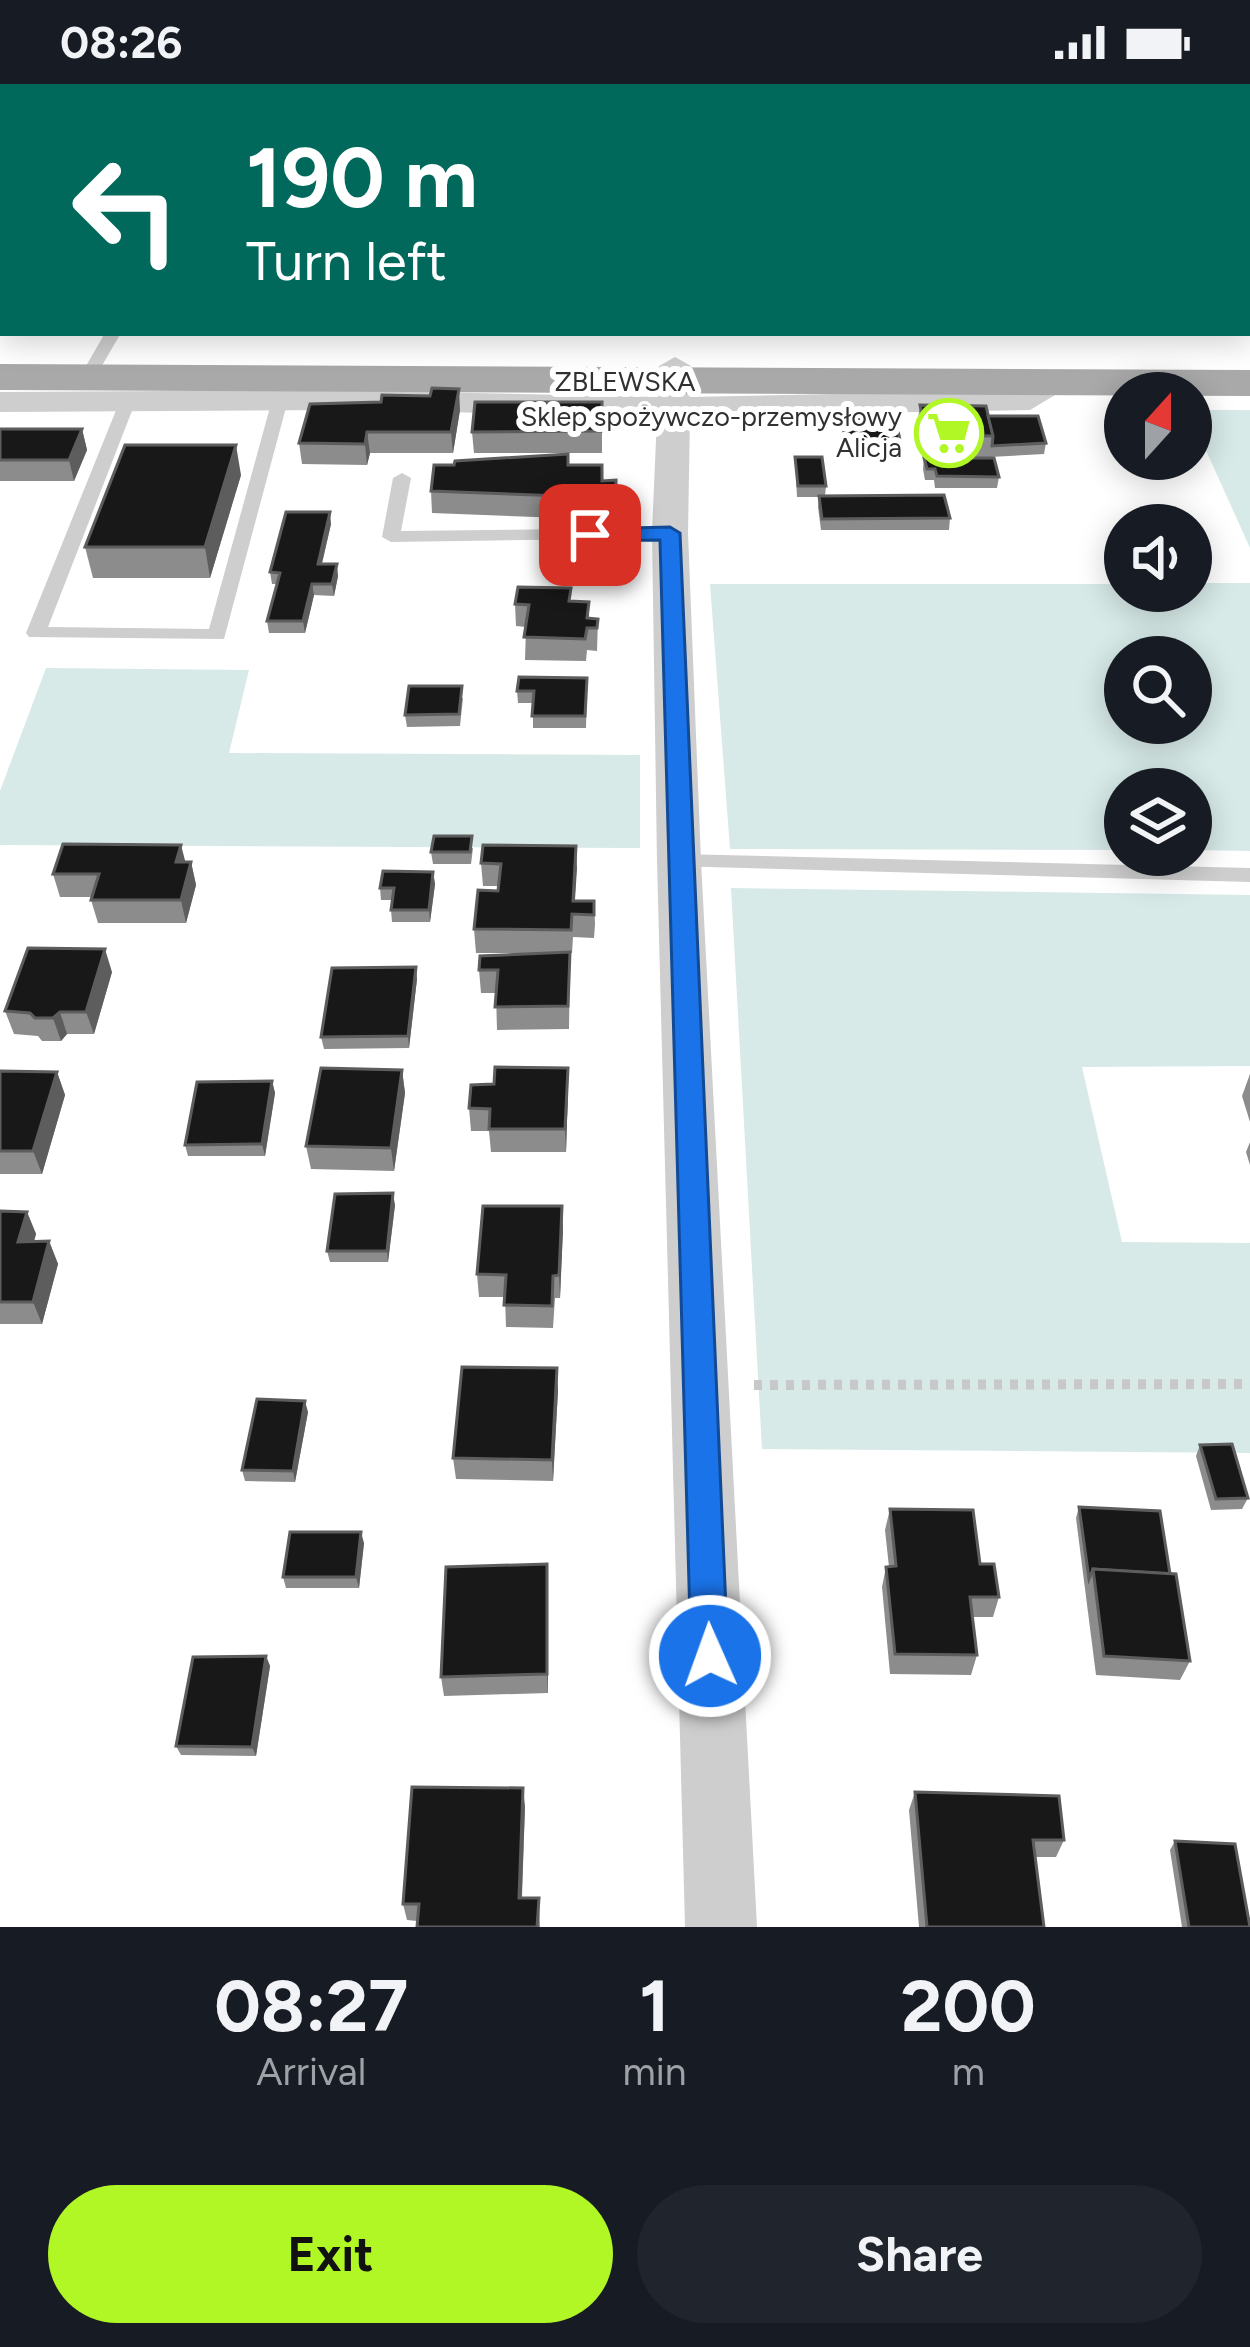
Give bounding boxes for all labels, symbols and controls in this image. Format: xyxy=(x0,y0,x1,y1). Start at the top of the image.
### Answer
text: 08:26 xyxy=(60,15,182,69)
text: 190 m xyxy=(246,127,478,228)
icon: left xyxy=(48,132,204,288)
text: Turn left xyxy=(246,229,447,294)
street label: ZBLEWSKA xyxy=(554,365,696,398)
north arrow xyxy=(1104,372,1212,480)
map controls xyxy=(1104,372,1212,876)
supermarket icon: Sklep spożywczo-przemysłowy Alicja xyxy=(914,398,984,468)
place label: Sklep spożywczo-przemysłowy Alicja xyxy=(521,400,902,464)
pin xyxy=(539,484,641,586)
icon: arrive xyxy=(557,502,623,568)
button: sound xyxy=(1104,504,1212,612)
button: search xyxy=(1104,636,1212,744)
button: layers xyxy=(1104,768,1212,876)
position arrow xyxy=(647,1593,773,1719)
text: 08:27 xyxy=(214,1963,408,2049)
text: 1 xyxy=(639,1963,670,2049)
text: 200 xyxy=(901,1963,1036,2049)
text: Arrival xyxy=(256,2048,366,2095)
text: min xyxy=(623,2048,687,2095)
text: m xyxy=(952,2048,985,2095)
button: Exit xyxy=(48,2185,613,2323)
button: Share xyxy=(637,2185,1202,2323)

